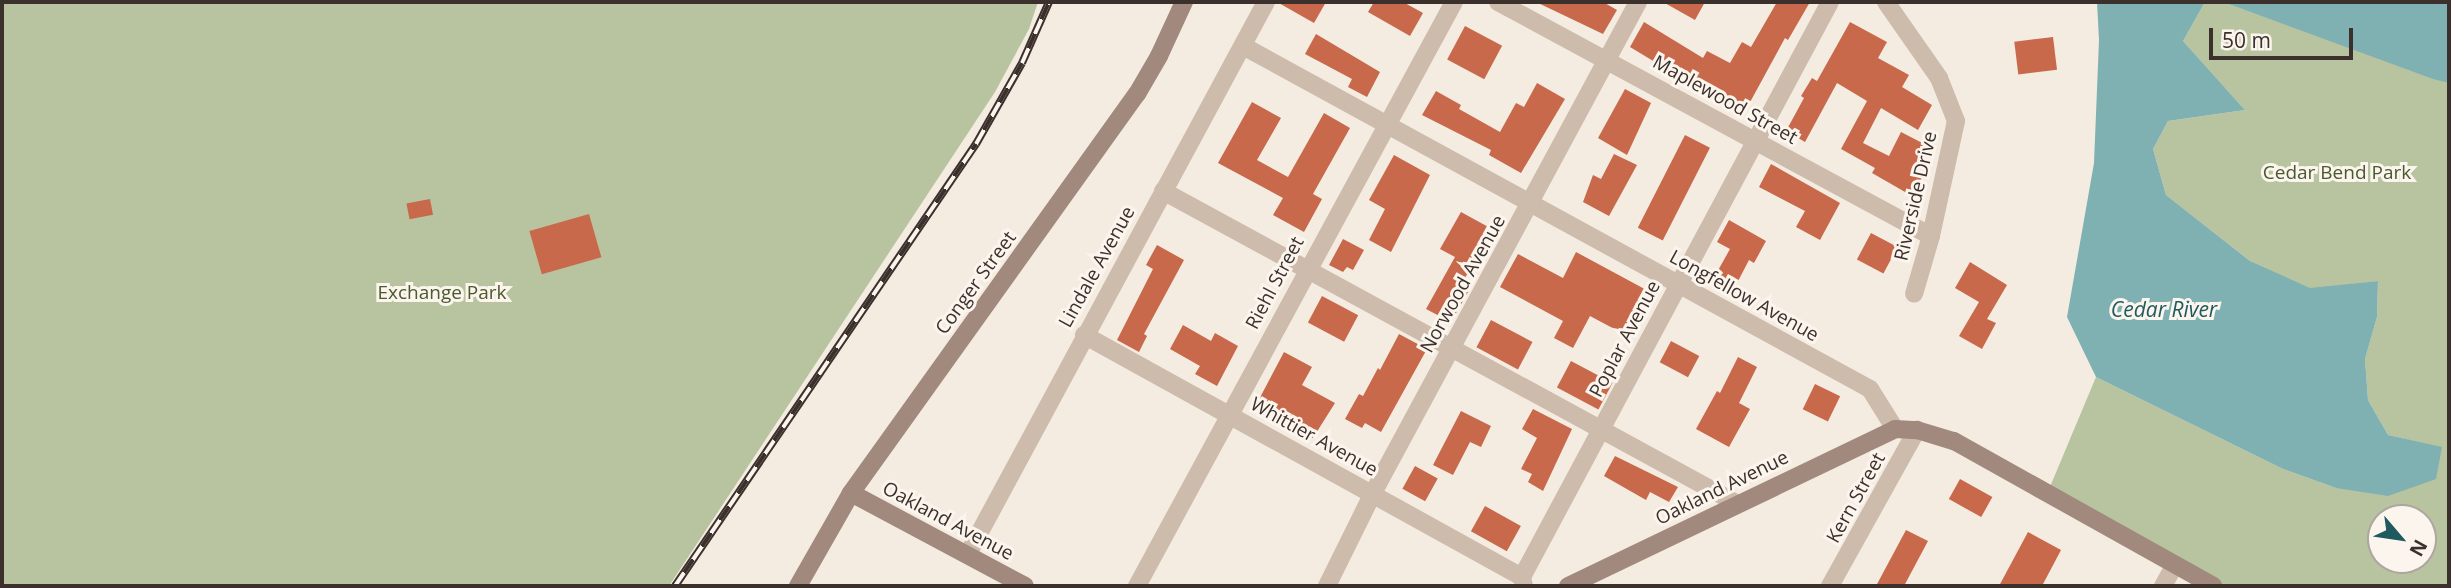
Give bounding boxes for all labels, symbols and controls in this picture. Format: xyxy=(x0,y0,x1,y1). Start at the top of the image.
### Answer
scale bar xyxy=(2213,14,2356,58)
text: 50 m xyxy=(2222,26,2271,54)
street label: Maplewood Street xyxy=(1649,51,1801,149)
street label: Riverside Drive xyxy=(1890,129,1942,263)
park label: Cedar Bend Park xyxy=(2263,162,2411,184)
street label: Lindale Avenue xyxy=(1054,202,1140,332)
street label: Norwood Avenue xyxy=(1416,211,1510,357)
street label: Conger Street xyxy=(931,227,1021,339)
street label: Riehl Street xyxy=(1241,233,1309,333)
street label: Longfellow Avenue xyxy=(1665,245,1823,347)
street label: Poplar Avenue xyxy=(1585,277,1665,401)
park label: Exchange Park xyxy=(377,282,507,304)
water label: Cedar River xyxy=(2111,296,2217,322)
street label: Whittier Avenue xyxy=(1246,393,1382,481)
street label: Oakland Avenue xyxy=(1652,446,1792,530)
street label: Kern Street xyxy=(1822,449,1890,547)
street label: Oakland Avenue xyxy=(879,477,1017,565)
north arrow xyxy=(2367,504,2437,574)
text: N xyxy=(2404,535,2434,561)

